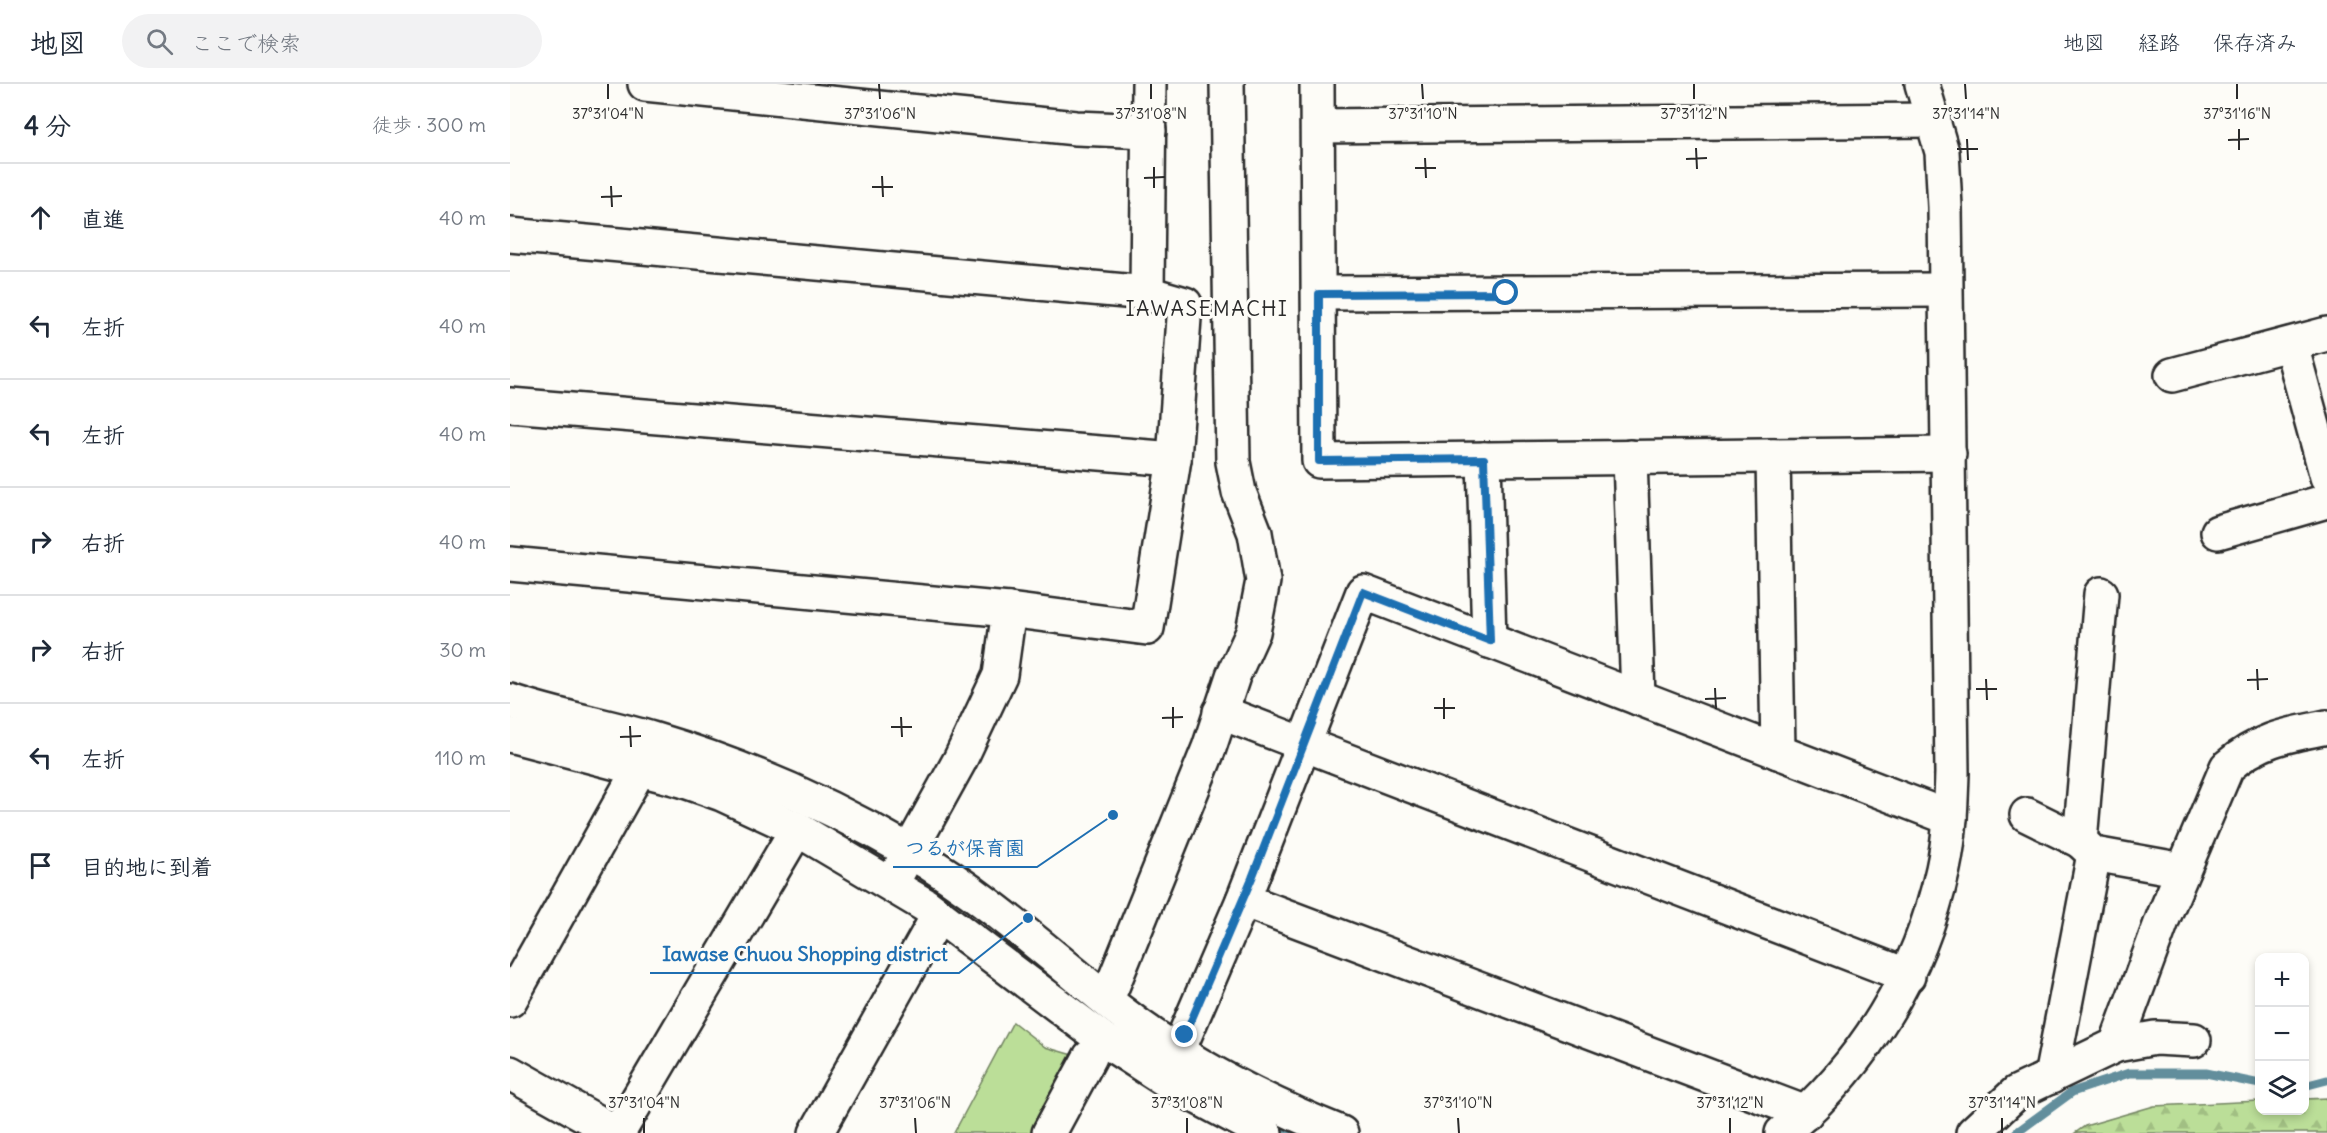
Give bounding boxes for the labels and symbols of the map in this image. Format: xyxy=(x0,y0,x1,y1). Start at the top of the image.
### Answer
text: 37°31'04"N xyxy=(572,104,644,123)
text: 37°31'06"N xyxy=(844,104,916,123)
text: 37°31'08"N xyxy=(1115,104,1187,123)
text: 37°31'10"N xyxy=(1388,104,1458,123)
text: 37°31'12"N xyxy=(1660,104,1728,123)
text: 37°31'14"N xyxy=(1932,104,2000,123)
text: 37°31'16"N xyxy=(2203,104,2271,123)
route start xyxy=(1492,279,1518,305)
district label: IAWASEMACHI xyxy=(1125,295,1289,322)
callout: つるが保育園 xyxy=(893,829,1037,867)
text: つるが保育園 xyxy=(905,835,1025,860)
callout: Iawase Chuou Shopping district xyxy=(650,935,959,973)
text: Iawase Chuou Shopping district xyxy=(662,941,948,966)
route end xyxy=(1171,1021,1197,1047)
text: 37°31'04"N xyxy=(608,1093,680,1112)
text: 37°31'06"N xyxy=(879,1093,951,1112)
text: 37°31'08"N xyxy=(1151,1093,1223,1112)
text: 37°31'10"N xyxy=(1423,1093,1493,1112)
text: 37°31'12"N xyxy=(1696,1093,1764,1112)
text: 37°31'14"N xyxy=(1968,1093,2036,1112)

